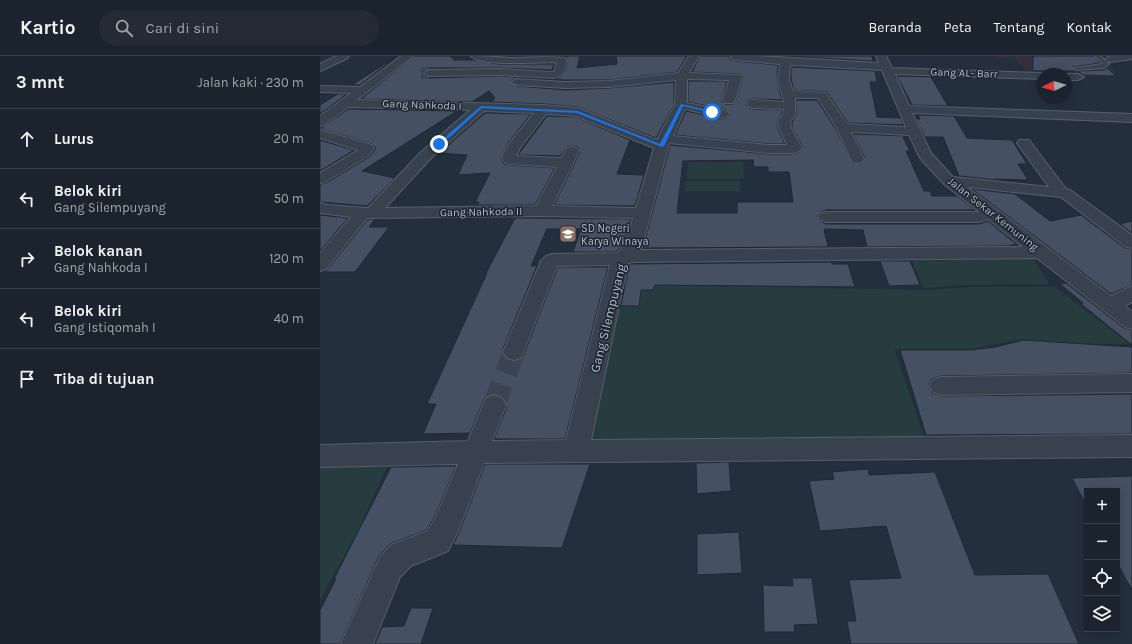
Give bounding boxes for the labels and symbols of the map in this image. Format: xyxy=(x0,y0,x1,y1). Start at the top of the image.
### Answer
street label: Gang AL- Barr xyxy=(930,65,998,81)
north arrow xyxy=(1036,68,1072,104)
street label: Gang Nahkoda I xyxy=(382,97,462,113)
route start xyxy=(703,103,721,121)
route end xyxy=(430,135,448,153)
street label: Jalan Sekar Kemuning xyxy=(945,174,1042,254)
street label: Gang Nahkoda II xyxy=(440,205,522,219)
place label: SD Negeri Karya Winaya xyxy=(581,222,649,248)
school or university icon: SD Negeri Karya Winaya xyxy=(558,224,578,244)
street label: Gang Silempuyang xyxy=(587,261,629,374)

